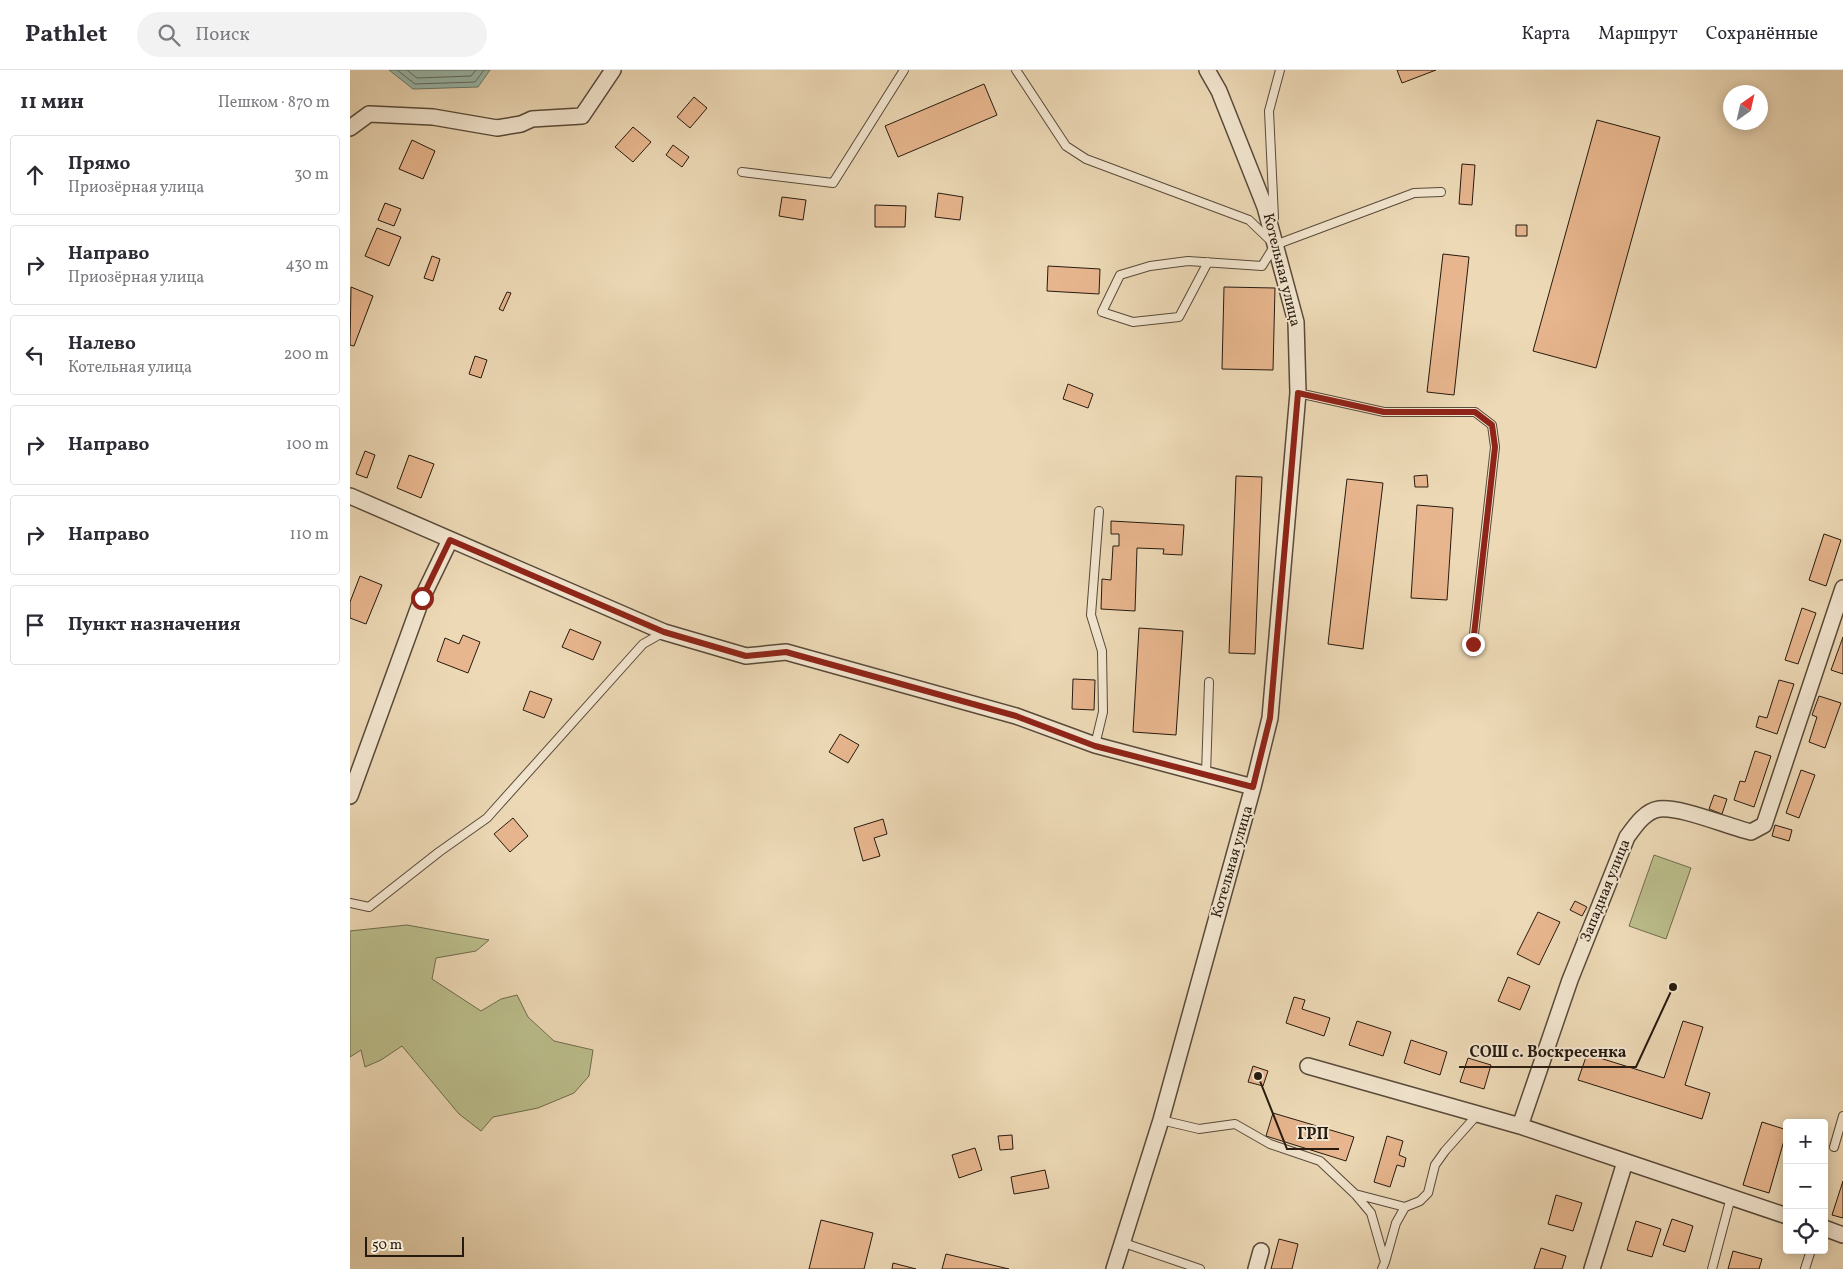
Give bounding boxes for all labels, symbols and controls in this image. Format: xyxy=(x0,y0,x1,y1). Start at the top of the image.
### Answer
search box xyxy=(137,12,487,57)
text: Pathlet xyxy=(25,18,107,52)
icon: search xyxy=(155,21,183,49)
text: Поиск xyxy=(195,22,250,48)
text: Карта xyxy=(1521,22,1570,47)
text: Маршрут xyxy=(1598,22,1678,47)
text: Сохранённые xyxy=(1706,22,1818,47)
north arrow xyxy=(1723,85,1768,130)
text: 11 мин xyxy=(20,88,84,117)
text: Пешком · 870 m xyxy=(218,92,330,114)
text: Прямо xyxy=(68,151,130,177)
icon: ahead xyxy=(21,161,49,189)
text: 30 m xyxy=(294,164,329,186)
text: Приозёрная улица xyxy=(68,177,204,199)
street label: Котельная улица xyxy=(1257,211,1305,329)
text: Направо xyxy=(68,241,150,267)
icon: right xyxy=(21,251,49,279)
text: 430 m xyxy=(285,254,329,276)
text: Приозёрная улица xyxy=(68,267,204,289)
text: Налево xyxy=(68,331,136,357)
icon: left xyxy=(21,341,49,369)
text: 200 m xyxy=(284,344,329,366)
text: Котельная улица xyxy=(68,357,192,379)
icon: right xyxy=(21,431,49,459)
text: Направо xyxy=(68,432,150,458)
text: 100 m xyxy=(286,434,329,456)
icon: right xyxy=(21,521,49,549)
text: Направо xyxy=(68,522,150,548)
text: 110 m xyxy=(290,524,329,546)
route start xyxy=(411,587,434,610)
icon: arrive xyxy=(21,611,49,639)
text: Пункт назначения xyxy=(68,612,241,638)
route end xyxy=(1462,633,1485,656)
street label: Котельная улица xyxy=(1207,803,1259,921)
street label: Западная улица xyxy=(1576,836,1636,946)
callout: СОШ с. Воскресенка xyxy=(1459,1036,1636,1067)
text: СОШ с. Воскресенка xyxy=(1470,1042,1627,1064)
callout: ГРП xyxy=(1287,1118,1339,1149)
map controls xyxy=(1783,1119,1828,1254)
button: + xyxy=(1783,1119,1828,1164)
text: ГРП xyxy=(1297,1124,1329,1146)
button: − xyxy=(1783,1164,1828,1209)
button: locate xyxy=(1783,1209,1828,1254)
scale bar xyxy=(365,1234,464,1257)
text: 50 m xyxy=(372,1236,402,1255)

